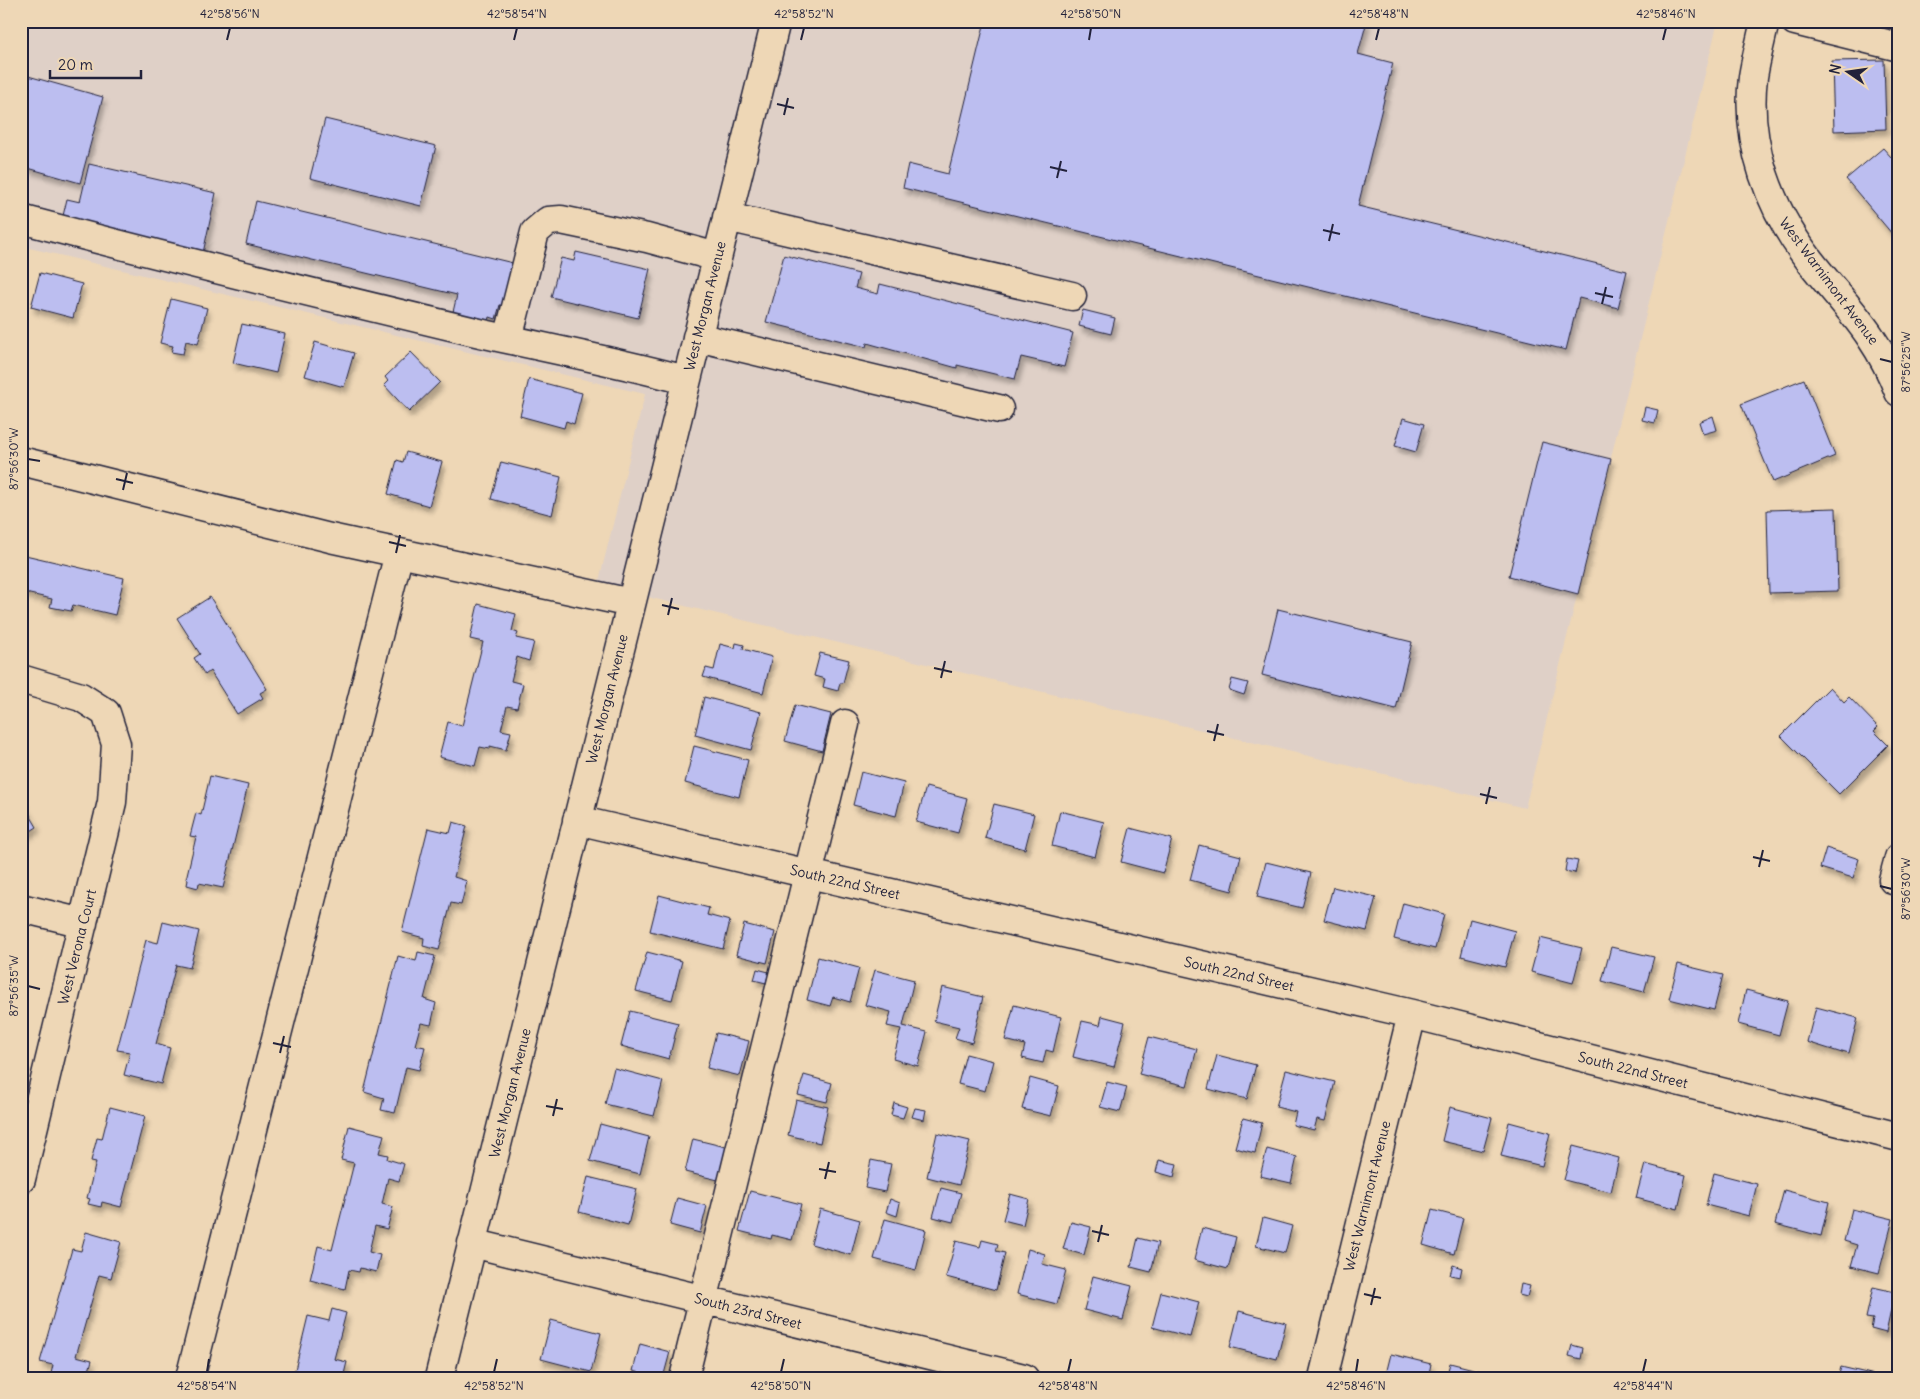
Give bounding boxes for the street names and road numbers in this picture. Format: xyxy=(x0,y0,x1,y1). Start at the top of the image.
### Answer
street label: West Warnimont Avenue xyxy=(1775,214,1883,348)
street label: West Morgan Avenue xyxy=(680,239,730,373)
street label: West Morgan Avenue xyxy=(582,632,632,766)
street label: South 22nd Street xyxy=(788,861,902,903)
street label: West Verona Court xyxy=(54,887,100,1007)
street label: South 22nd Street xyxy=(1182,953,1296,995)
street label: West Morgan Avenue xyxy=(485,1026,535,1160)
street label: South 22nd Street xyxy=(1576,1048,1690,1092)
street label: West Warnimont Avenue xyxy=(1340,1119,1394,1273)
street label: South 23rd Street xyxy=(692,1289,804,1333)

